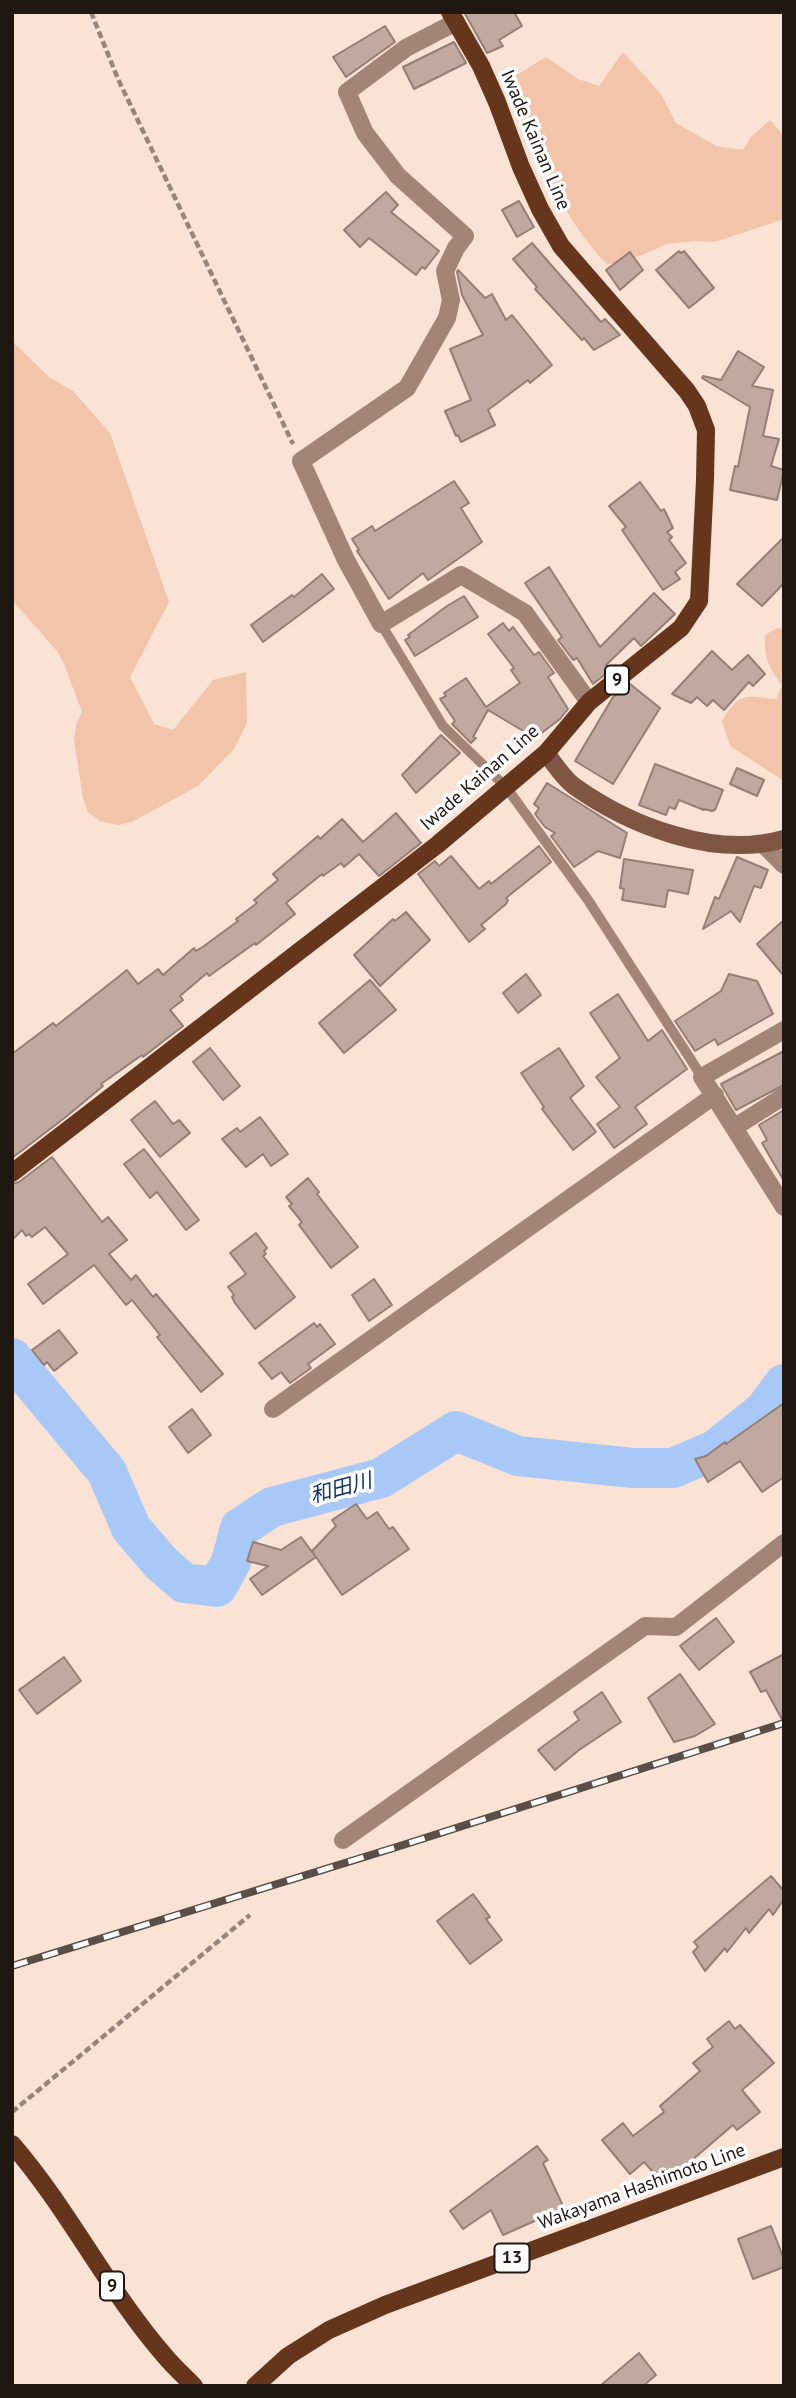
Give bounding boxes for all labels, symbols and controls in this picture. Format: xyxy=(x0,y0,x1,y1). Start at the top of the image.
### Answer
street label: Iwade Kainan Line xyxy=(495,67,575,213)
road number: 9 xyxy=(605,666,629,694)
street label: Iwade Kainan Line xyxy=(416,720,544,836)
water label: 和田川 xyxy=(307,1469,375,1509)
street label: Wakayama Hashimoto Line xyxy=(535,2139,749,2235)
road number: 13 xyxy=(494,2244,530,2272)
road number: 9 xyxy=(100,2272,124,2300)

